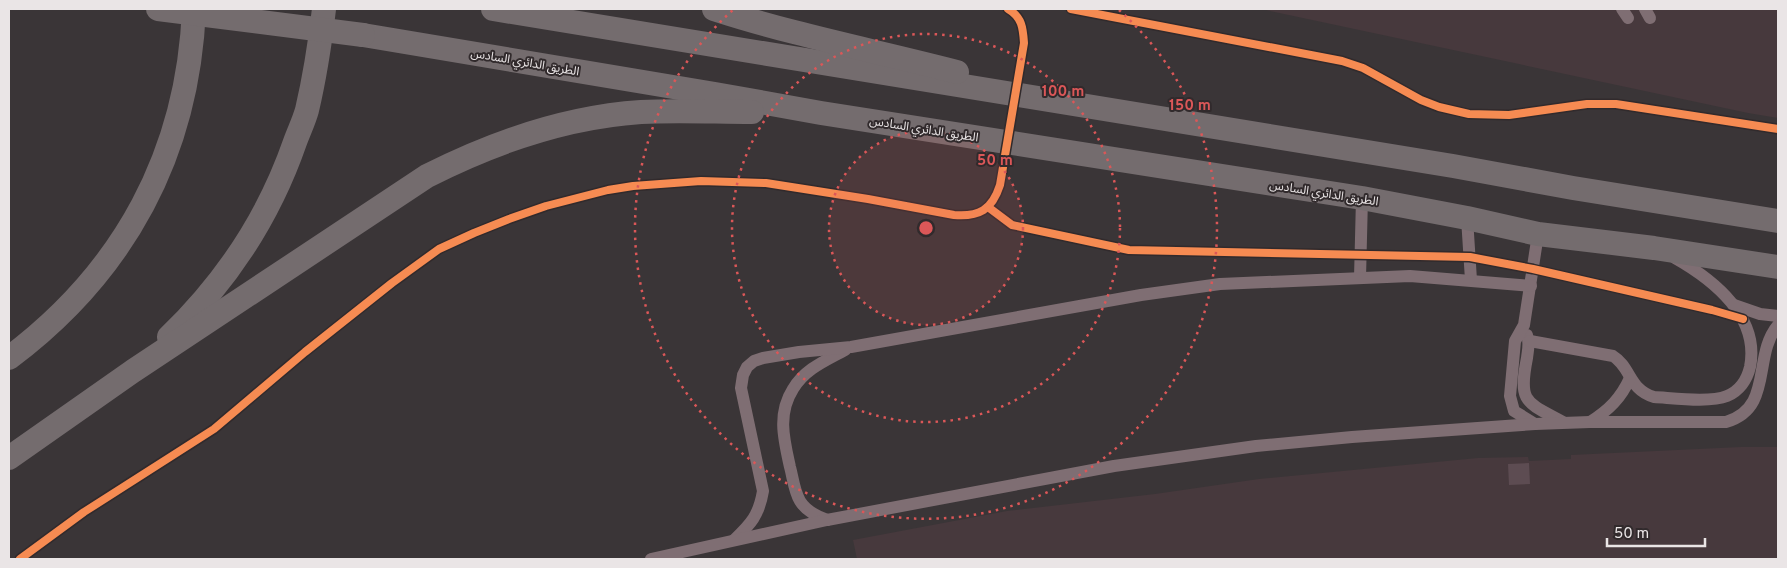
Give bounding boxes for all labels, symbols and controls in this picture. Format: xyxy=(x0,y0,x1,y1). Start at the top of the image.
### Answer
street label: الطريق الدائري السادس xyxy=(469,46,581,81)
text: 100 m xyxy=(1042,83,1084,102)
text: 150 m xyxy=(1169,97,1211,116)
street label: الطريق الدائري السادس xyxy=(868,113,980,147)
text: 50 m xyxy=(977,152,1013,171)
street label: الطريق الدائري السادس xyxy=(1268,177,1380,211)
centre of rings xyxy=(917,219,935,237)
scale bar xyxy=(1607,516,1704,548)
text: 50 m xyxy=(1614,525,1649,544)

